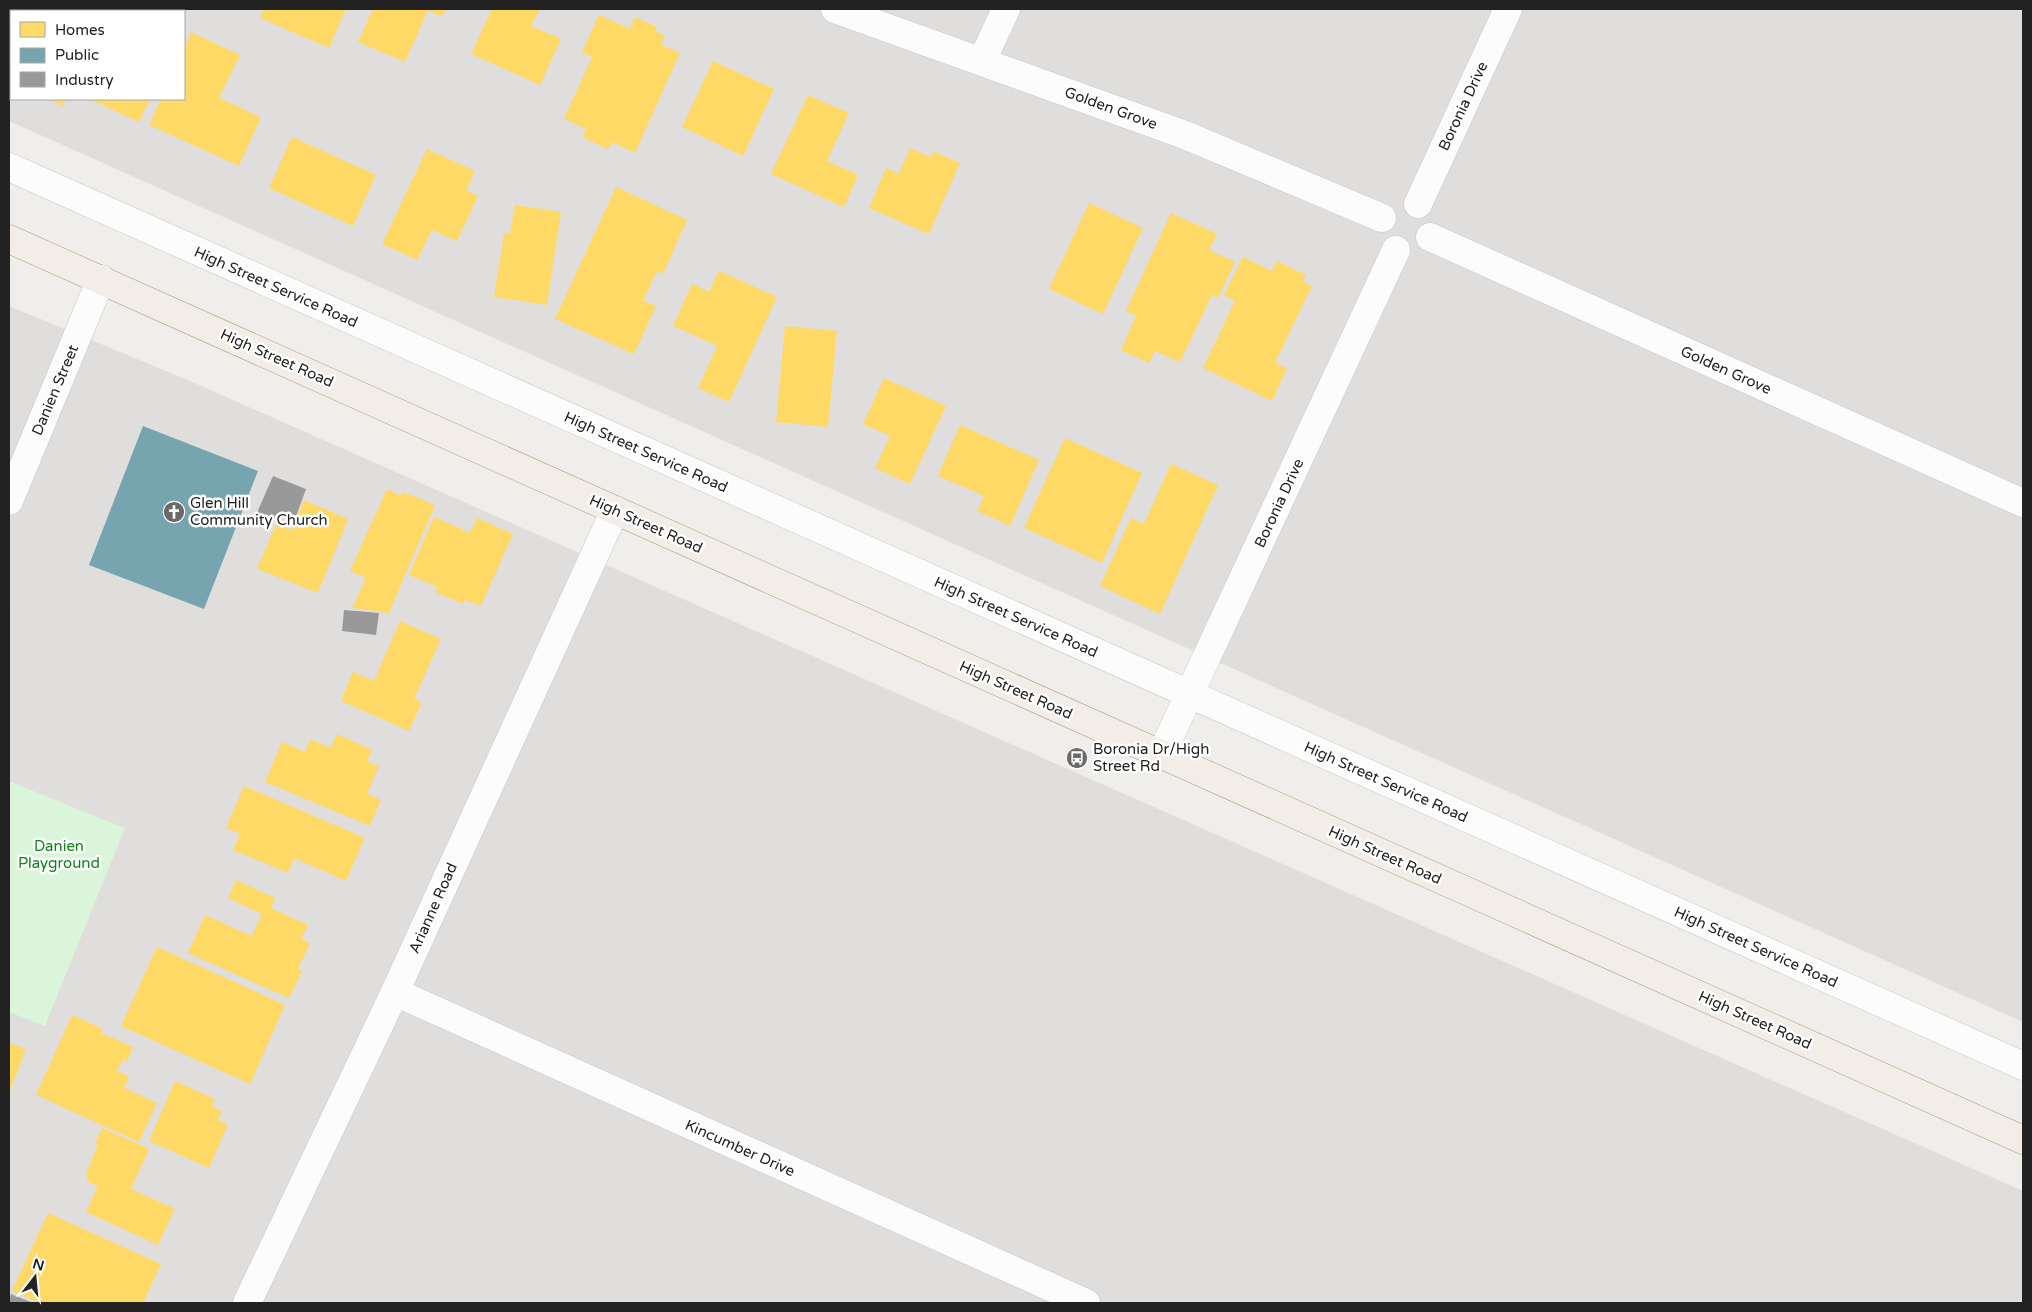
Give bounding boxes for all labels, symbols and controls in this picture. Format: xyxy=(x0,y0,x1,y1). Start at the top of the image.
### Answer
legend xyxy=(10,10,185,100)
text: Homes xyxy=(55,21,105,39)
text: Public xyxy=(55,46,99,64)
street label: Boronia Drive xyxy=(1435,59,1491,153)
text: Industry xyxy=(55,71,114,89)
street label: Golden Grove xyxy=(1062,83,1160,133)
street label: High Street Service Road xyxy=(191,243,361,331)
street label: High Street Road xyxy=(218,325,336,391)
street label: Danien Street xyxy=(28,342,82,438)
street label: Golden Grove xyxy=(1678,342,1774,398)
street label: High Street Service Road xyxy=(561,408,731,496)
street label: Boronia Drive xyxy=(1251,456,1307,550)
street label: High Street Road xyxy=(587,491,705,557)
place label: Glen Hill Community Church xyxy=(190,494,328,529)
church icon: Glen Hill Community Church xyxy=(162,500,186,524)
street label: High Street Service Road xyxy=(931,573,1101,661)
street label: High Street Road xyxy=(957,657,1075,723)
street label: High Street Service Road xyxy=(1301,738,1471,826)
place label: Boronia Dr/High Street Rd xyxy=(1093,740,1209,775)
bus stop icon: Boronia Dr/High Street Rd xyxy=(1065,746,1089,770)
street label: High Street Road xyxy=(1326,822,1444,888)
park label: Danien Playground xyxy=(18,837,100,872)
street label: Arianne Road xyxy=(405,860,461,956)
street label: High Street Service Road xyxy=(1671,903,1841,991)
street label: High Street Road xyxy=(1696,987,1814,1053)
street label: Kincumber Drive xyxy=(682,1116,798,1180)
north arrow xyxy=(10,1252,60,1302)
text: N xyxy=(31,1255,46,1275)

